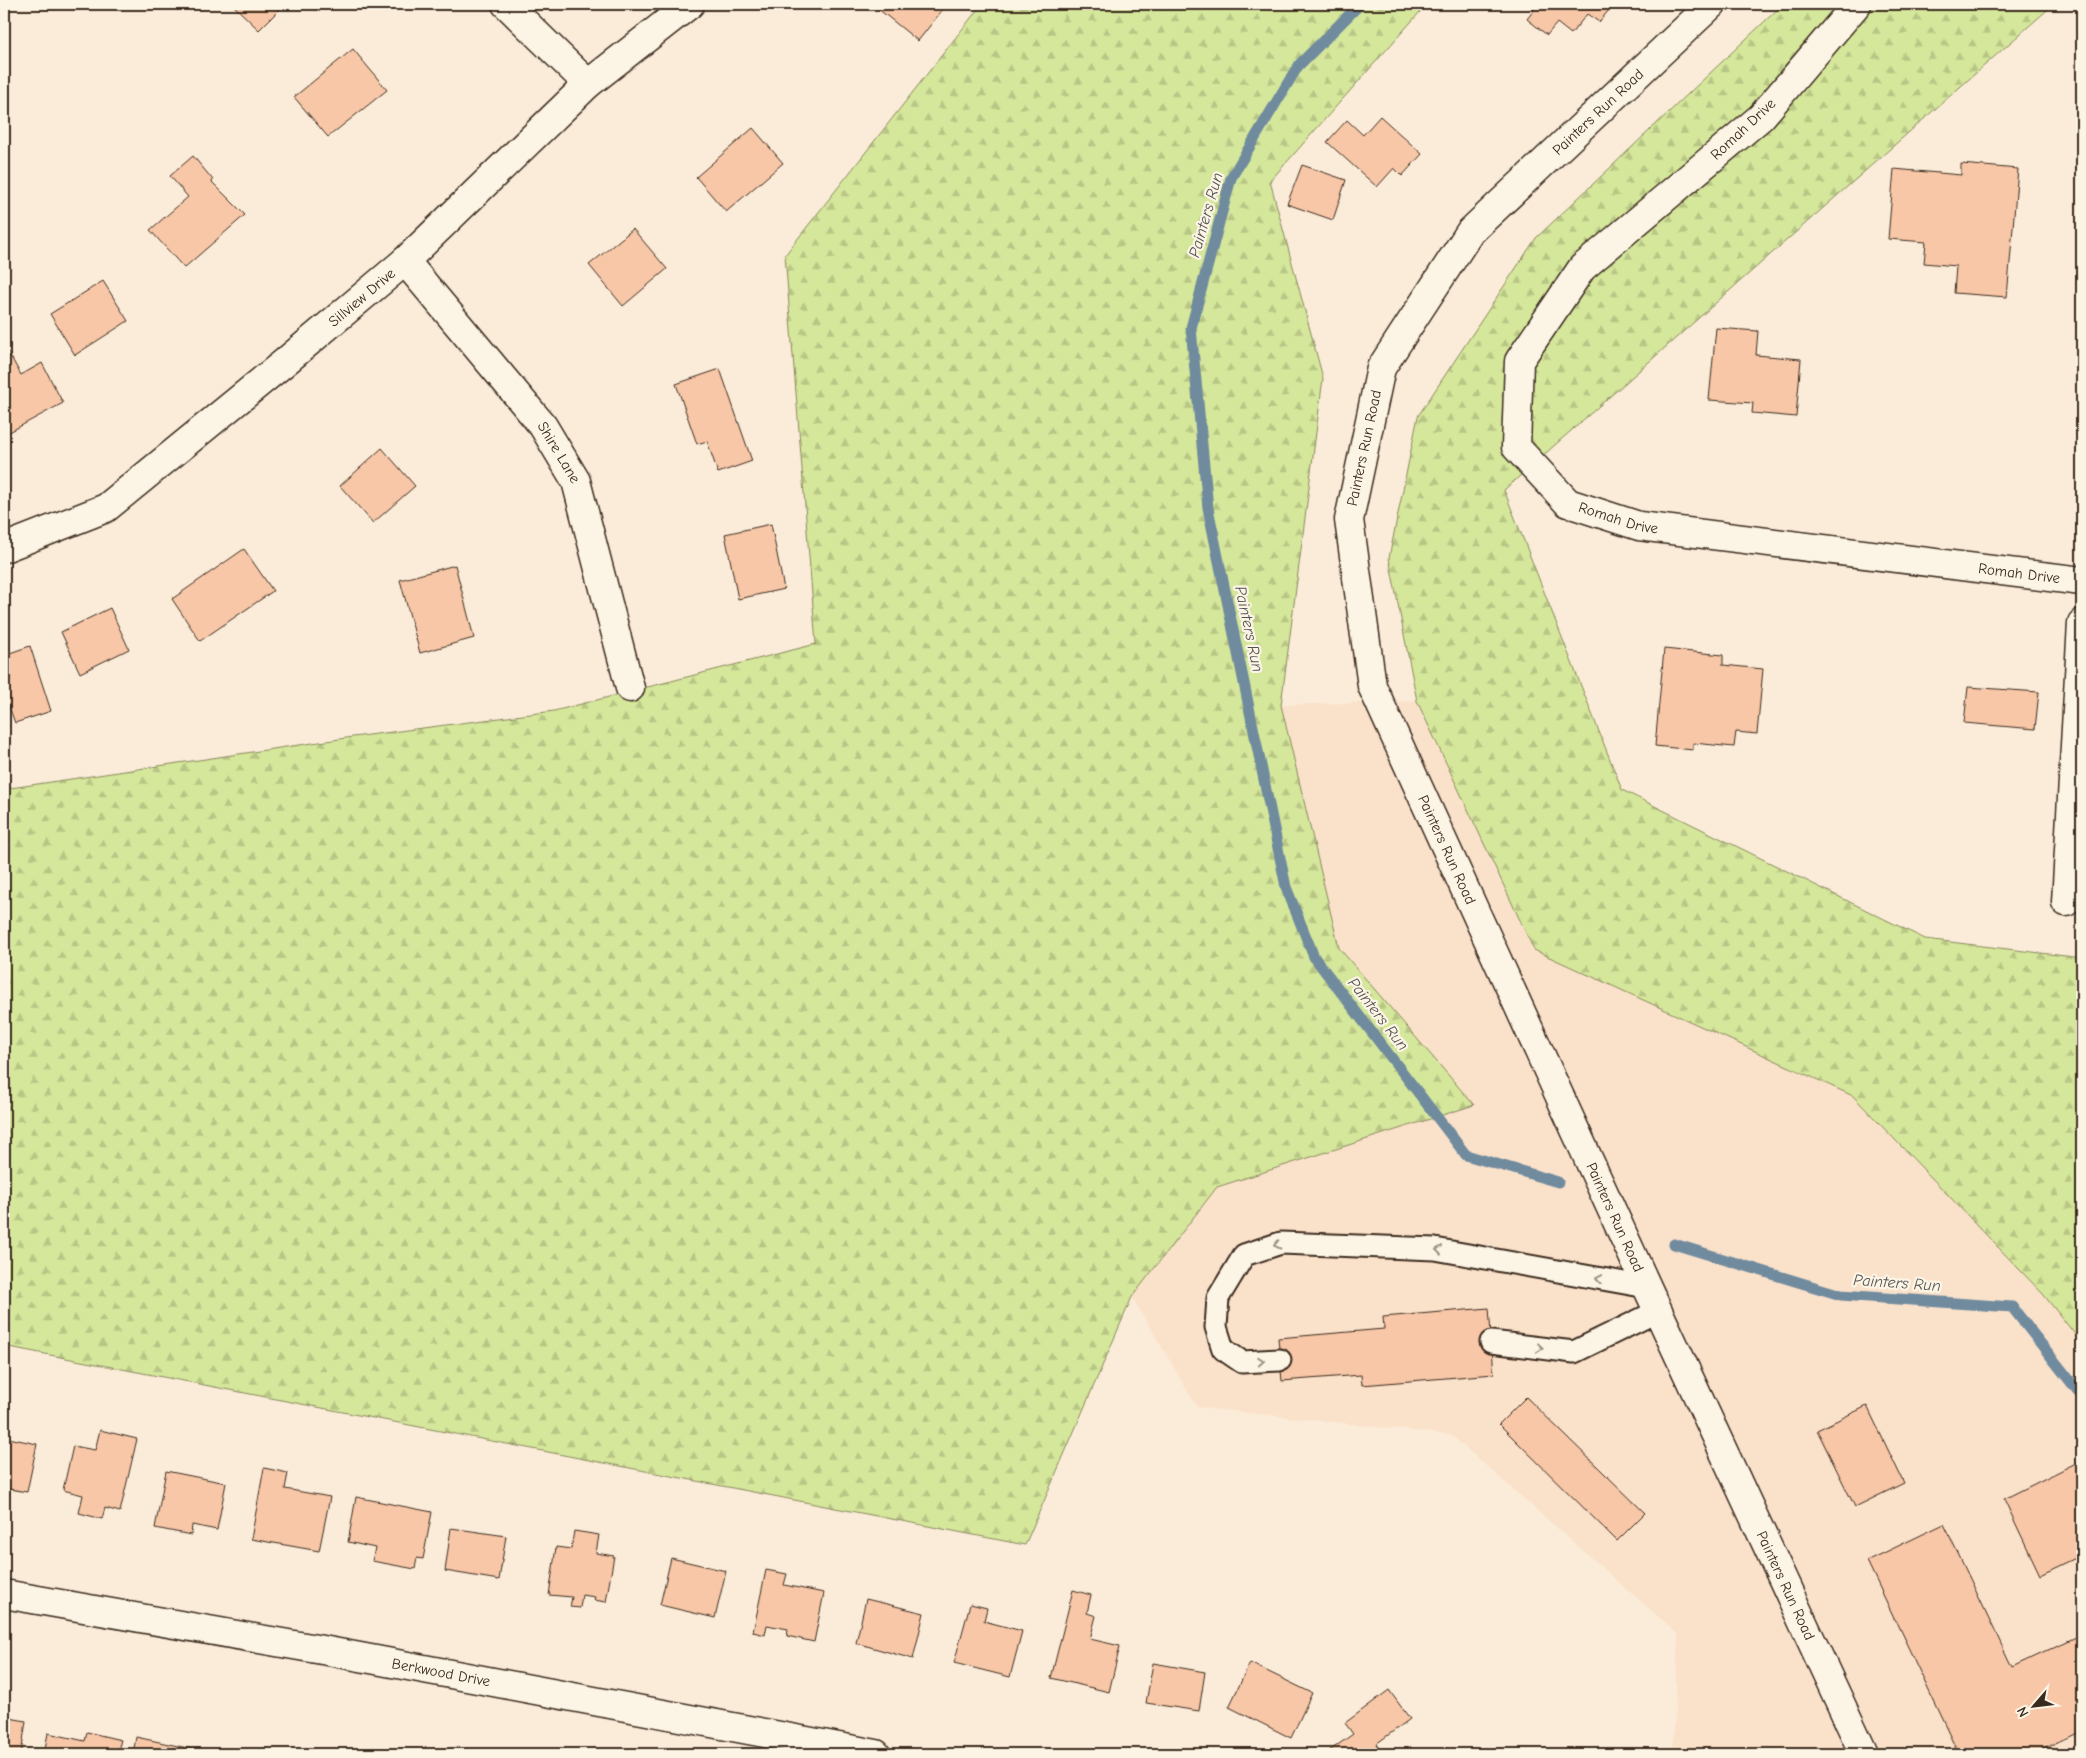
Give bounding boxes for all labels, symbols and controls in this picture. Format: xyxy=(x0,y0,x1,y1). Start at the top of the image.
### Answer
street label: Painters Run Road xyxy=(1549,65,1647,159)
street label: Romah Drive xyxy=(1707,94,1780,164)
water label: Painters Run xyxy=(1185,170,1227,259)
street label: Sillview Drive xyxy=(325,264,399,331)
street label: Painters Run Road xyxy=(1343,388,1385,508)
street label: Shire Lane xyxy=(533,418,585,487)
street label: Romah Drive xyxy=(1576,498,1660,537)
street label: Romah Drive xyxy=(1977,559,2062,587)
water label: Painters Run xyxy=(1231,584,1267,674)
street label: Painters Run Road xyxy=(1414,792,1480,907)
water label: Painters Run xyxy=(1344,974,1412,1054)
street label: Painters Run Road xyxy=(1582,1160,1648,1275)
one-way arrow xyxy=(1273,1239,1281,1250)
one-way arrow xyxy=(1435,1245,1443,1256)
water label: Painters Run xyxy=(1853,1271,1941,1295)
one-way arrow xyxy=(1595,1274,1603,1284)
one-way arrow xyxy=(1536,1342,1544,1353)
one-way arrow xyxy=(1257,1356,1265,1367)
street label: Painters Run Road xyxy=(1753,1528,1819,1643)
street label: Berkwood Drive xyxy=(390,1654,492,1690)
north arrow xyxy=(2008,1680,2058,1730)
text: N xyxy=(2013,1704,2033,1720)

